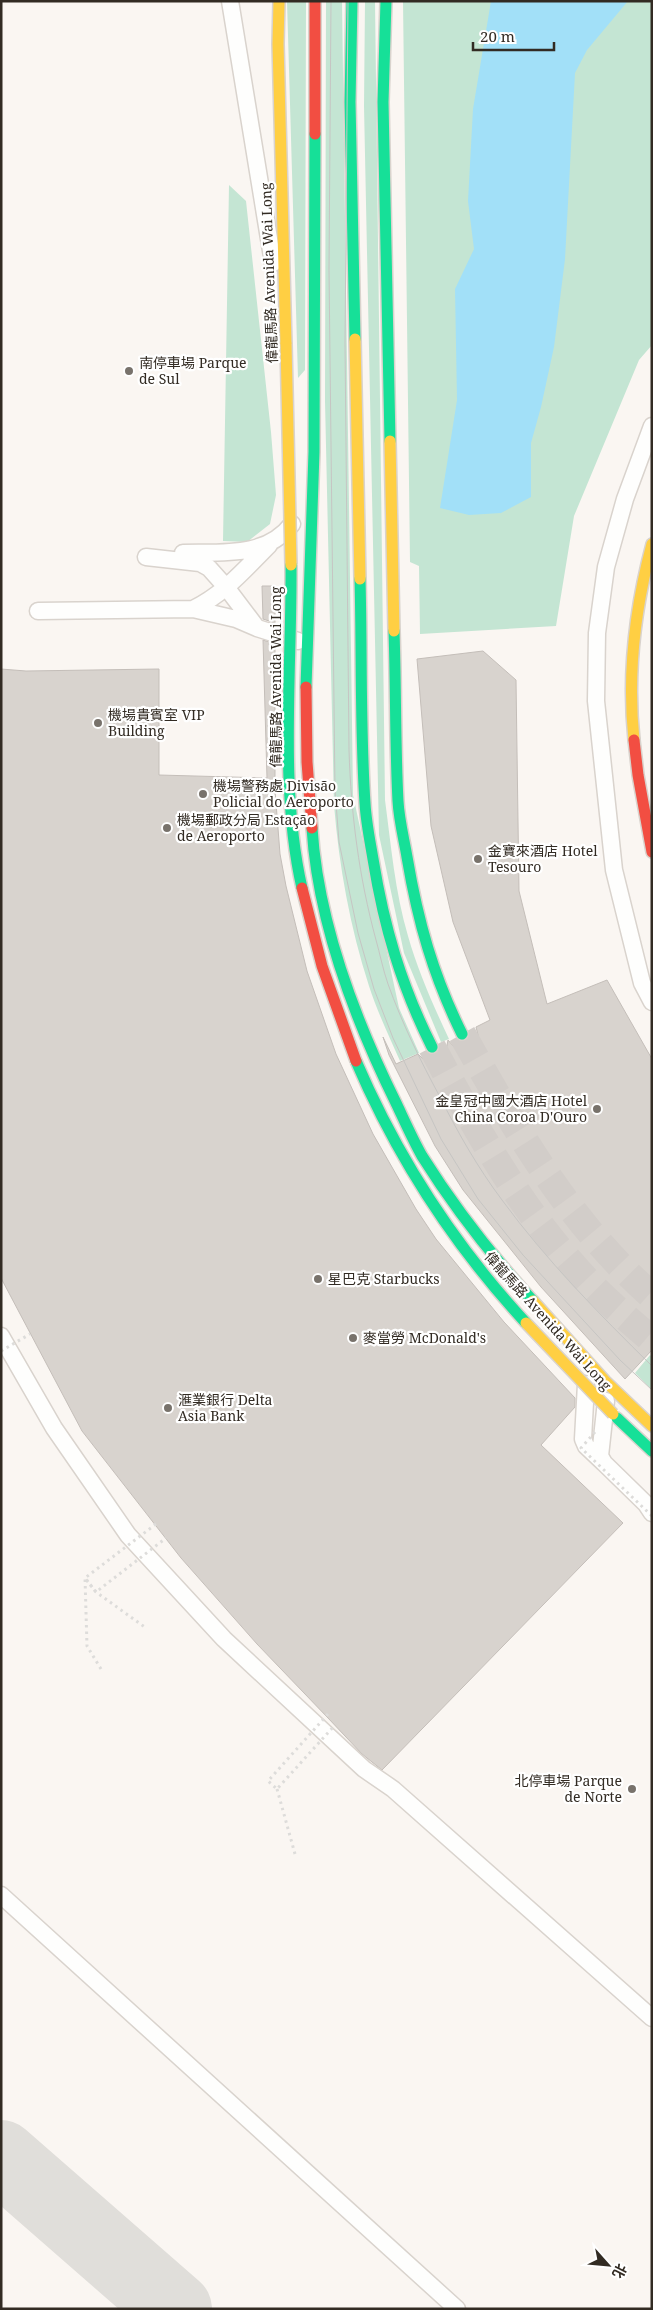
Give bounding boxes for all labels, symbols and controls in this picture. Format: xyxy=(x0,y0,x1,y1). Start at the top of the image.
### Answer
scale bar xyxy=(473,20,554,52)
text: 20 m xyxy=(480,26,515,46)
street label: 偉龍馬路 Avenida Wai Long xyxy=(256,182,281,364)
place label: 南停車場 Parque de Sul xyxy=(139,353,247,388)
marker: 南停車場 Parque de Sul xyxy=(123,365,135,377)
street label: 偉龍馬路 Avenida Wai Long xyxy=(266,586,285,767)
place label: 機場貴賓室 VIP Building xyxy=(108,705,205,740)
marker: 機場貴賓室 VIP Building xyxy=(92,717,104,729)
place label: 機場警務處 Divisão Policial do Aeroporto xyxy=(213,776,354,811)
marker: 機場警務處 Divisão Policial do Aeroporto xyxy=(197,788,209,800)
place label: 機場郵政分局 Estação de Aeroporto xyxy=(177,810,315,845)
marker: 機場郵政分局 Estação de Aeroporto xyxy=(161,822,173,834)
place label: 金寶來酒店 Hotel Tesouro xyxy=(488,841,598,876)
marker: 金寶來酒店 Hotel Tesouro xyxy=(472,853,484,865)
place label: 金皇冠中國大酒店 Hotel China Coroa D'Ouro xyxy=(435,1091,588,1126)
marker: 金皇冠中國大酒店 Hotel China Coroa D'Ouro xyxy=(591,1103,603,1115)
street label: 偉龍馬路 Avenida Wai Long xyxy=(481,1247,616,1395)
place label: 星巴克 Starbucks xyxy=(328,1269,440,1288)
marker: 星巴克 Starbucks xyxy=(312,1273,324,1285)
place label: 麥當勞 McDonald's xyxy=(363,1328,486,1347)
marker: 麥當勞 McDonald's xyxy=(347,1332,359,1344)
place label: 滙業銀行 Delta Asia Bank xyxy=(178,1390,273,1425)
marker: 滙業銀行 Delta Asia Bank xyxy=(162,1402,174,1414)
place label: 北停車場 Parque de Norte xyxy=(514,1771,622,1806)
marker: 北停車場 Parque de Norte xyxy=(626,1783,638,1795)
north arrow xyxy=(583,2240,633,2290)
text: 北 xyxy=(608,2261,632,2282)

